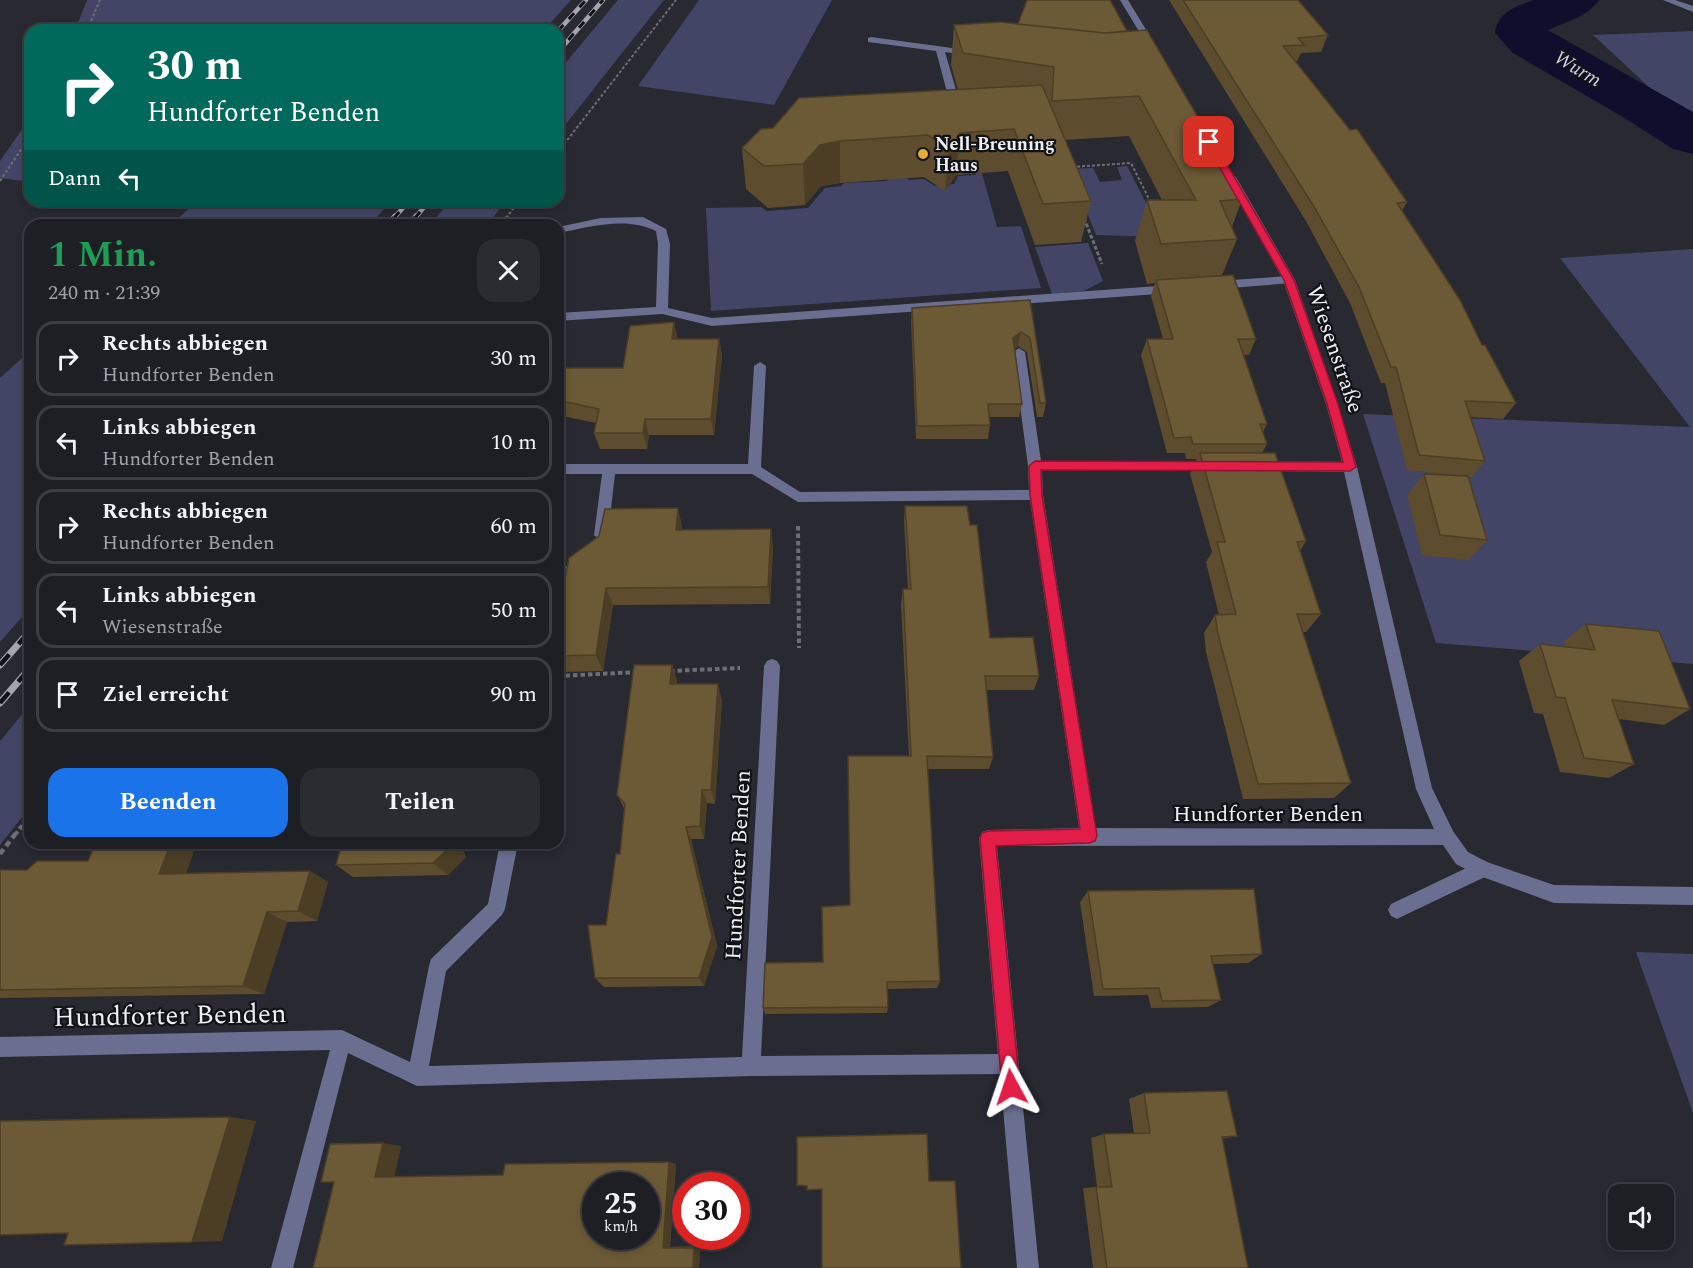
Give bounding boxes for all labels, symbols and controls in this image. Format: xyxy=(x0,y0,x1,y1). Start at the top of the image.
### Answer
text: 30 m xyxy=(147,35,242,98)
water label: Wurm xyxy=(1548,43,1608,95)
icon: right xyxy=(48,48,126,126)
text: Hundforter Benden xyxy=(147,92,380,134)
pin xyxy=(1183,116,1234,167)
icon: arrive xyxy=(1192,125,1225,158)
place label: Nell-Breuning Haus xyxy=(935,131,1055,179)
marker: Nell-Breuning Haus xyxy=(916,147,930,161)
text: Dann xyxy=(48,162,101,195)
icon: left xyxy=(113,162,146,195)
text: 1 Min. xyxy=(48,228,157,283)
button: close xyxy=(477,239,540,302)
text: 240 m · 21:39 xyxy=(48,278,160,308)
street label: Wiesenstraße xyxy=(1297,281,1372,418)
text: Rechts abbiegen xyxy=(102,327,268,360)
icon: right xyxy=(51,342,84,375)
text: 30 m xyxy=(491,342,537,375)
text: Hundforter Benden xyxy=(102,360,275,390)
text: Links abbiegen xyxy=(102,411,257,444)
icon: left xyxy=(51,426,84,459)
text: 10 m xyxy=(491,426,537,459)
text: Hundforter Benden xyxy=(102,444,275,474)
text: Rechts abbiegen xyxy=(102,495,268,528)
icon: right xyxy=(51,510,84,543)
text: 60 m xyxy=(491,510,537,543)
text: Hundforter Benden xyxy=(102,528,275,558)
text: Links abbiegen xyxy=(102,579,257,612)
icon: left xyxy=(51,594,84,627)
text: 50 m xyxy=(491,594,537,627)
text: Wiesenstraße xyxy=(102,612,223,642)
icon: arrive xyxy=(51,678,84,711)
text: Ziel erreicht xyxy=(102,678,229,711)
text: 90 m xyxy=(491,678,537,711)
button: Beenden xyxy=(48,768,288,837)
button: Teilen xyxy=(300,768,540,837)
street label: Hundforter Benden xyxy=(717,769,760,961)
street label: Hundforter Benden xyxy=(1173,798,1363,831)
street label: Hundforter Benden xyxy=(53,993,287,1039)
position arrow xyxy=(979,1055,1043,1119)
speed limit sign: 30 xyxy=(672,1172,750,1250)
text: 25 xyxy=(604,1181,638,1227)
map controls xyxy=(1608,1184,1674,1250)
button: sound xyxy=(1608,1184,1674,1250)
text: km/h xyxy=(604,1215,638,1238)

